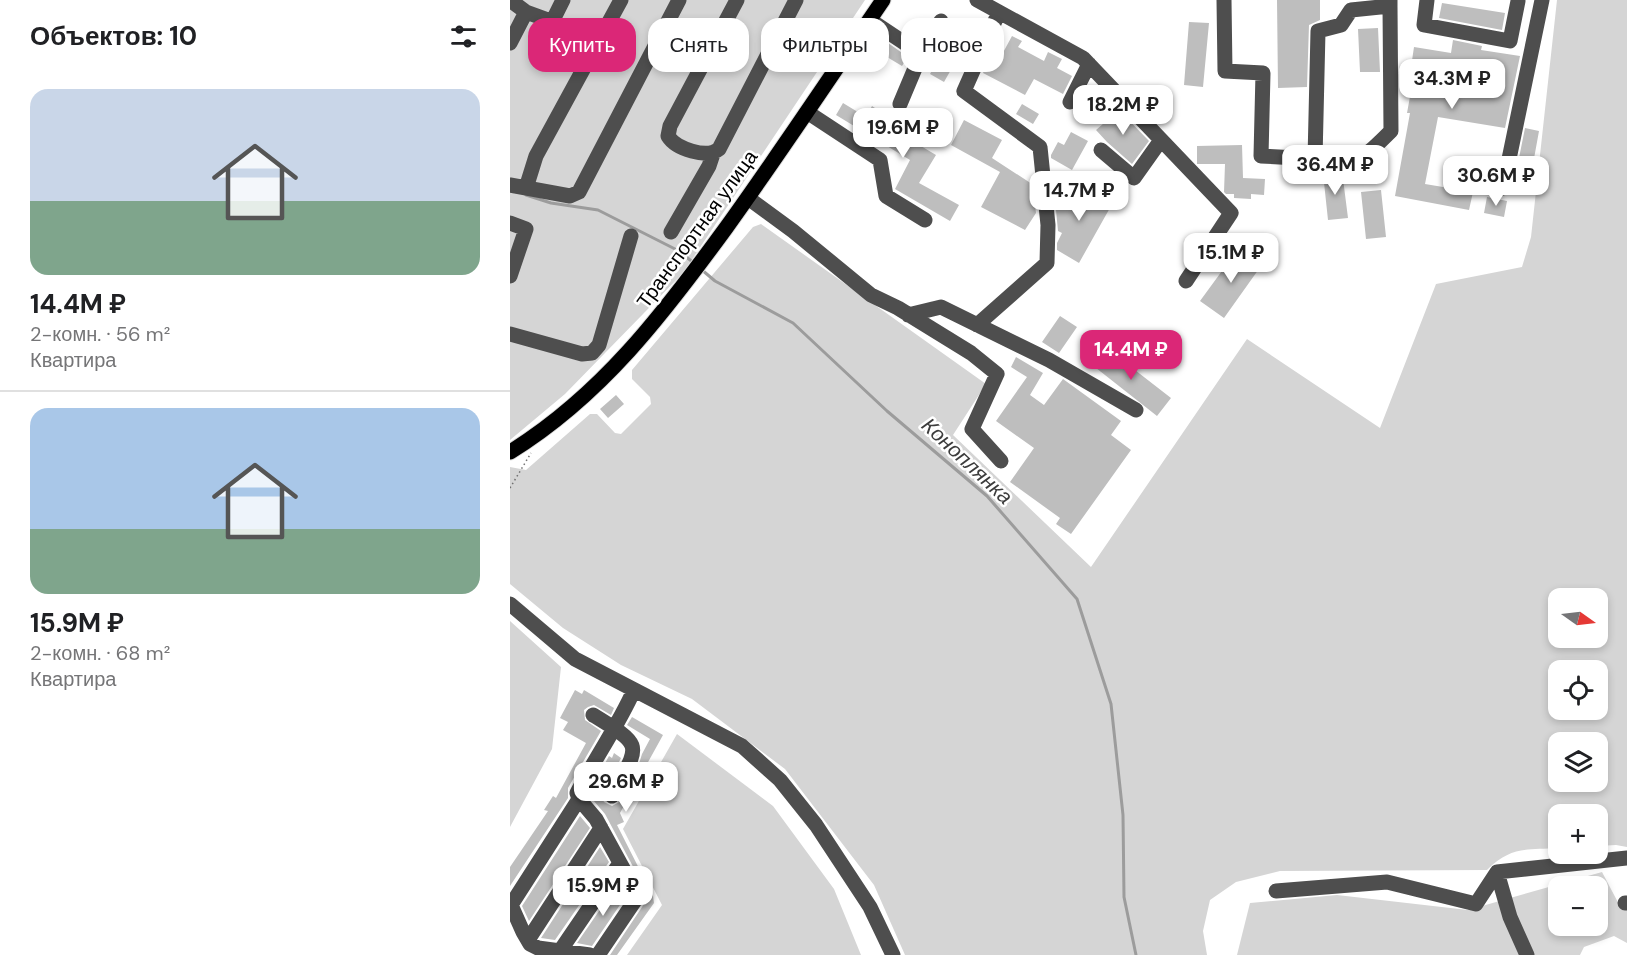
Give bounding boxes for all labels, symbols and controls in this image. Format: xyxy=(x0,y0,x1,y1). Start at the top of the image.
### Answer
chip: Купить xyxy=(528,18,636,72)
chip: Снять xyxy=(648,18,749,72)
chip: Фильтры xyxy=(761,18,889,72)
chip: Новое xyxy=(901,18,1004,72)
text: Объектов: 10 xyxy=(30,19,197,53)
icon: filters xyxy=(447,20,480,53)
pin: 34.3M ₽ xyxy=(1397,59,1507,110)
text: 34.3M ₽ xyxy=(1413,65,1491,91)
pin: 18.2M ₽ xyxy=(1068,85,1178,136)
text: 18.2M ₽ xyxy=(1087,91,1159,117)
pin: 19.6M ₽ xyxy=(848,108,958,159)
text: 19.6M ₽ xyxy=(867,114,939,140)
icon: home xyxy=(201,128,309,236)
street label: Транспортная улица xyxy=(631,144,764,313)
pin: 36.4M ₽ xyxy=(1280,145,1390,196)
text: 36.4M ₽ xyxy=(1296,151,1374,177)
pin: 30.6M ₽ xyxy=(1441,156,1551,207)
text: 30.6M ₽ xyxy=(1457,162,1535,188)
pin: 14.7M ₽ xyxy=(1024,171,1134,222)
text: 14.7M ₽ xyxy=(1044,177,1114,203)
pin: 15.1M ₽ xyxy=(1176,233,1286,284)
text: 15.1M ₽ xyxy=(1198,239,1264,265)
text: 14.4M ₽ xyxy=(30,287,126,321)
text: 2-комн. · 56 m² xyxy=(30,321,170,347)
pin: 14.4M ₽ xyxy=(1076,330,1186,381)
text: 14.4M ₽ xyxy=(1094,336,1168,362)
text: Квартира xyxy=(30,347,116,373)
water label: Коноплянка xyxy=(915,412,1019,510)
icon: home xyxy=(201,447,309,555)
north arrow xyxy=(1548,588,1608,648)
map controls xyxy=(1548,588,1608,936)
text: 15.9M ₽ xyxy=(30,606,124,640)
text: 2-комн. · 68 m² xyxy=(30,640,170,666)
button: locate xyxy=(1548,660,1608,720)
text: Квартира xyxy=(30,666,116,692)
button: layers xyxy=(1548,732,1608,792)
pin: 29.6M ₽ xyxy=(571,762,681,813)
text: 29.6M ₽ xyxy=(588,768,664,794)
button: + xyxy=(1548,804,1608,864)
pin: 15.9M ₽ xyxy=(548,866,658,917)
text: 15.9M ₽ xyxy=(567,872,639,898)
button: − xyxy=(1548,876,1608,936)

